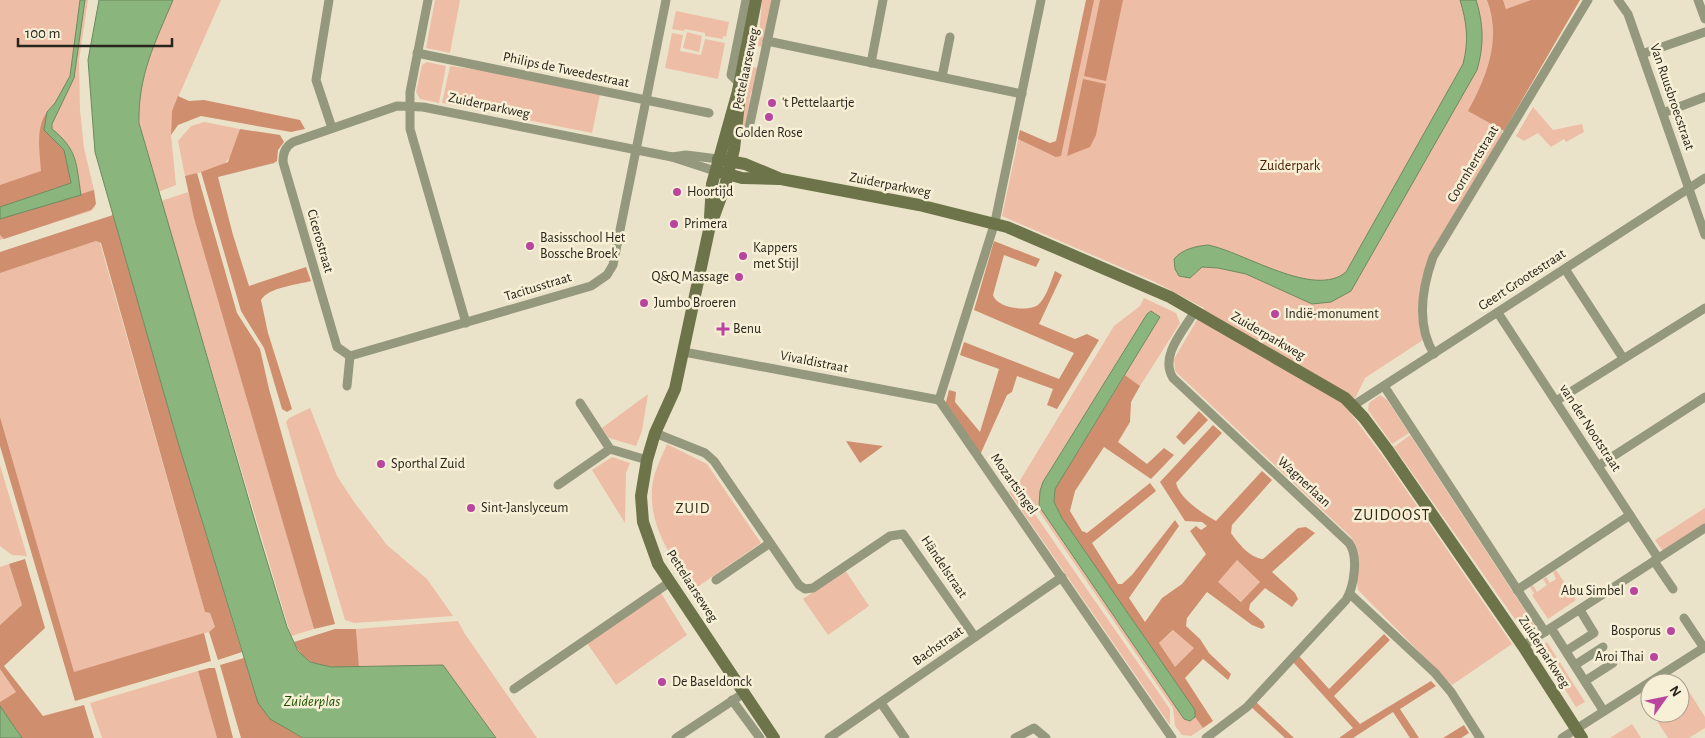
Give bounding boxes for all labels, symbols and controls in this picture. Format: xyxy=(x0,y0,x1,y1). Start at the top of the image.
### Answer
scale bar xyxy=(18,15,171,47)
text: 100 m xyxy=(25,26,60,41)
street label: Pettelaarseweg xyxy=(731,27,762,111)
street label: Van Ruusbroecstraat xyxy=(1647,42,1697,153)
street label: Philips de Tweedestraat xyxy=(502,50,631,90)
street label: Zuiderparkweg xyxy=(447,91,531,121)
place label: 't Pettelaartje xyxy=(782,96,855,110)
marker: 't Pettelaartje xyxy=(766,97,778,109)
marker: Golden Rose xyxy=(763,111,775,123)
street label: Coornhertstraat xyxy=(1445,123,1502,205)
place label: Golden Rose xyxy=(735,126,803,140)
park label: Zuiderpark xyxy=(1260,159,1321,173)
street label: Zuiderparkweg xyxy=(848,170,932,200)
place label: Hoortijd xyxy=(687,185,733,199)
marker: Hoortijd xyxy=(671,186,683,198)
street label: Cicerostraat xyxy=(304,208,336,275)
place label: Primera xyxy=(684,217,728,231)
marker: Primera xyxy=(668,218,680,230)
place label: Basisschool Het Bossche Broek xyxy=(540,231,626,261)
marker: Basisschool Het Bossche Broek xyxy=(524,240,536,252)
place label: Kappers met Stijl xyxy=(753,241,799,271)
street label: Geert Grootestraat xyxy=(1476,246,1569,313)
marker: Kappers met Stijl xyxy=(737,250,749,262)
street label: Tacitusstraat xyxy=(503,270,574,304)
place label: Q&Q Massage xyxy=(652,270,729,284)
marker: Q&Q Massage xyxy=(733,271,745,283)
place label: Jumbo Broeren xyxy=(654,296,736,310)
marker: Jumbo Broeren xyxy=(638,297,650,309)
place label: Indië-monument xyxy=(1285,307,1379,321)
marker: Indië-monument xyxy=(1269,308,1281,320)
street label: Zuiderparkweg xyxy=(1229,309,1307,363)
place label: Benu xyxy=(733,322,761,336)
marker: Benu xyxy=(717,323,729,335)
street label: Vivaldistraat xyxy=(779,349,850,376)
street label: van der Nootstraat xyxy=(1557,382,1624,475)
street label: Mozartsingel xyxy=(988,451,1040,517)
street label: Wagnerlaan xyxy=(1275,454,1333,510)
place label: Sporthal Zuid xyxy=(391,457,465,471)
marker: Sporthal Zuid xyxy=(375,458,387,470)
place label: Sint-Janslyceum xyxy=(481,501,568,515)
district label: ZUID xyxy=(675,501,711,516)
marker: Sint-Janslyceum xyxy=(465,502,477,514)
district label: ZUIDOOST xyxy=(1354,507,1430,523)
street label: Händelstraat xyxy=(918,533,970,601)
street label: Pettelaarseweg xyxy=(663,547,721,625)
place label: Abu Simbel xyxy=(1561,584,1624,598)
marker: Abu Simbel xyxy=(1628,585,1640,597)
street label: Zuiderparkweg xyxy=(1516,614,1572,691)
street label: Bachstraat xyxy=(910,623,966,668)
place label: Bosporus xyxy=(1611,624,1661,638)
marker: Bosporus xyxy=(1665,625,1677,637)
place label: Aroi Thai xyxy=(1595,650,1644,664)
marker: Aroi Thai xyxy=(1648,651,1660,663)
north arrow xyxy=(1640,673,1690,723)
place label: De Baseldonck xyxy=(672,675,752,689)
marker: De Baseldonck xyxy=(656,676,668,688)
text: N xyxy=(1667,684,1684,699)
water label: Zuiderplas xyxy=(284,694,340,709)

